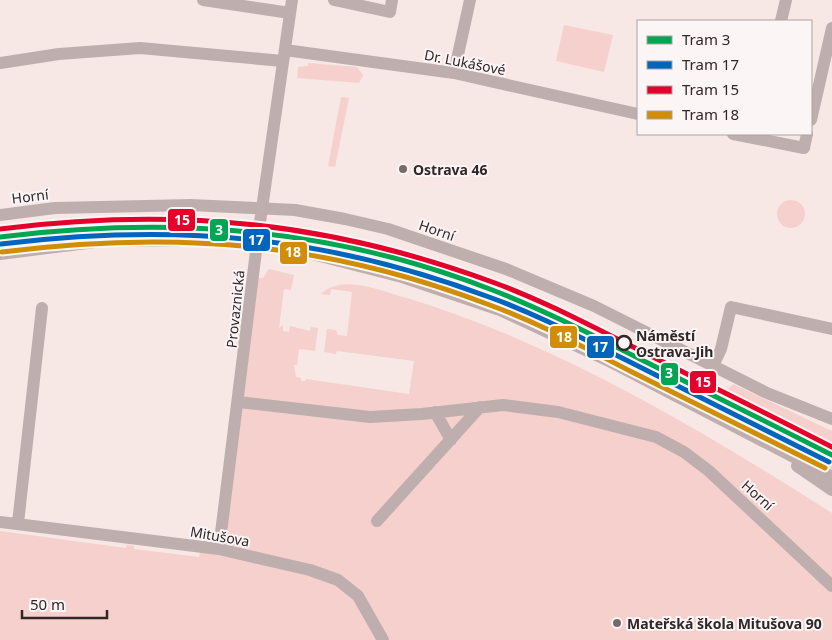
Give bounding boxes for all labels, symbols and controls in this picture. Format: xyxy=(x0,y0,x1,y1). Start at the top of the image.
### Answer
legend xyxy=(637,20,812,135)
text: Tram 3 xyxy=(682,29,730,49)
street label: Dr. Lukášové xyxy=(423,45,507,79)
text: Tram 17 xyxy=(682,54,739,74)
text: Tram 15 xyxy=(682,79,739,99)
text: Tram 18 xyxy=(682,104,739,124)
place label: Ostrava 46 xyxy=(413,160,488,179)
marker: Ostrava 46 xyxy=(397,163,409,175)
street label: Horní xyxy=(11,184,50,208)
line badge: 15 xyxy=(167,208,196,232)
text: 15 xyxy=(174,210,190,229)
street label: Horní xyxy=(416,215,458,245)
line badge: 3 xyxy=(209,218,229,242)
text: 3 xyxy=(215,220,223,239)
line badge: 17 xyxy=(242,228,271,252)
text: 17 xyxy=(248,230,264,249)
line badge: 18 xyxy=(279,241,308,265)
text: 18 xyxy=(285,242,301,261)
street label: Provaznická xyxy=(221,269,249,349)
line badge: 18 xyxy=(549,325,578,349)
place label: Náměstí Ostrava-Jih xyxy=(636,326,713,361)
text: 18 xyxy=(556,327,572,346)
line badge: 17 xyxy=(586,335,615,359)
marker: Náměstí Ostrava-Jih xyxy=(616,335,632,351)
text: 17 xyxy=(592,337,608,356)
line badge: 3 xyxy=(660,362,679,386)
text: 3 xyxy=(665,363,673,382)
line badge: 15 xyxy=(689,370,717,394)
text: 15 xyxy=(695,372,711,391)
street label: Horní xyxy=(738,476,778,515)
street label: Mitušova xyxy=(189,521,251,551)
scale bar xyxy=(22,588,108,620)
text: 50 m xyxy=(30,594,65,614)
place label: Mateřská škola Mitušova 90 xyxy=(627,614,822,633)
marker: Mateřská škola Mitušova 90 xyxy=(611,617,623,629)

